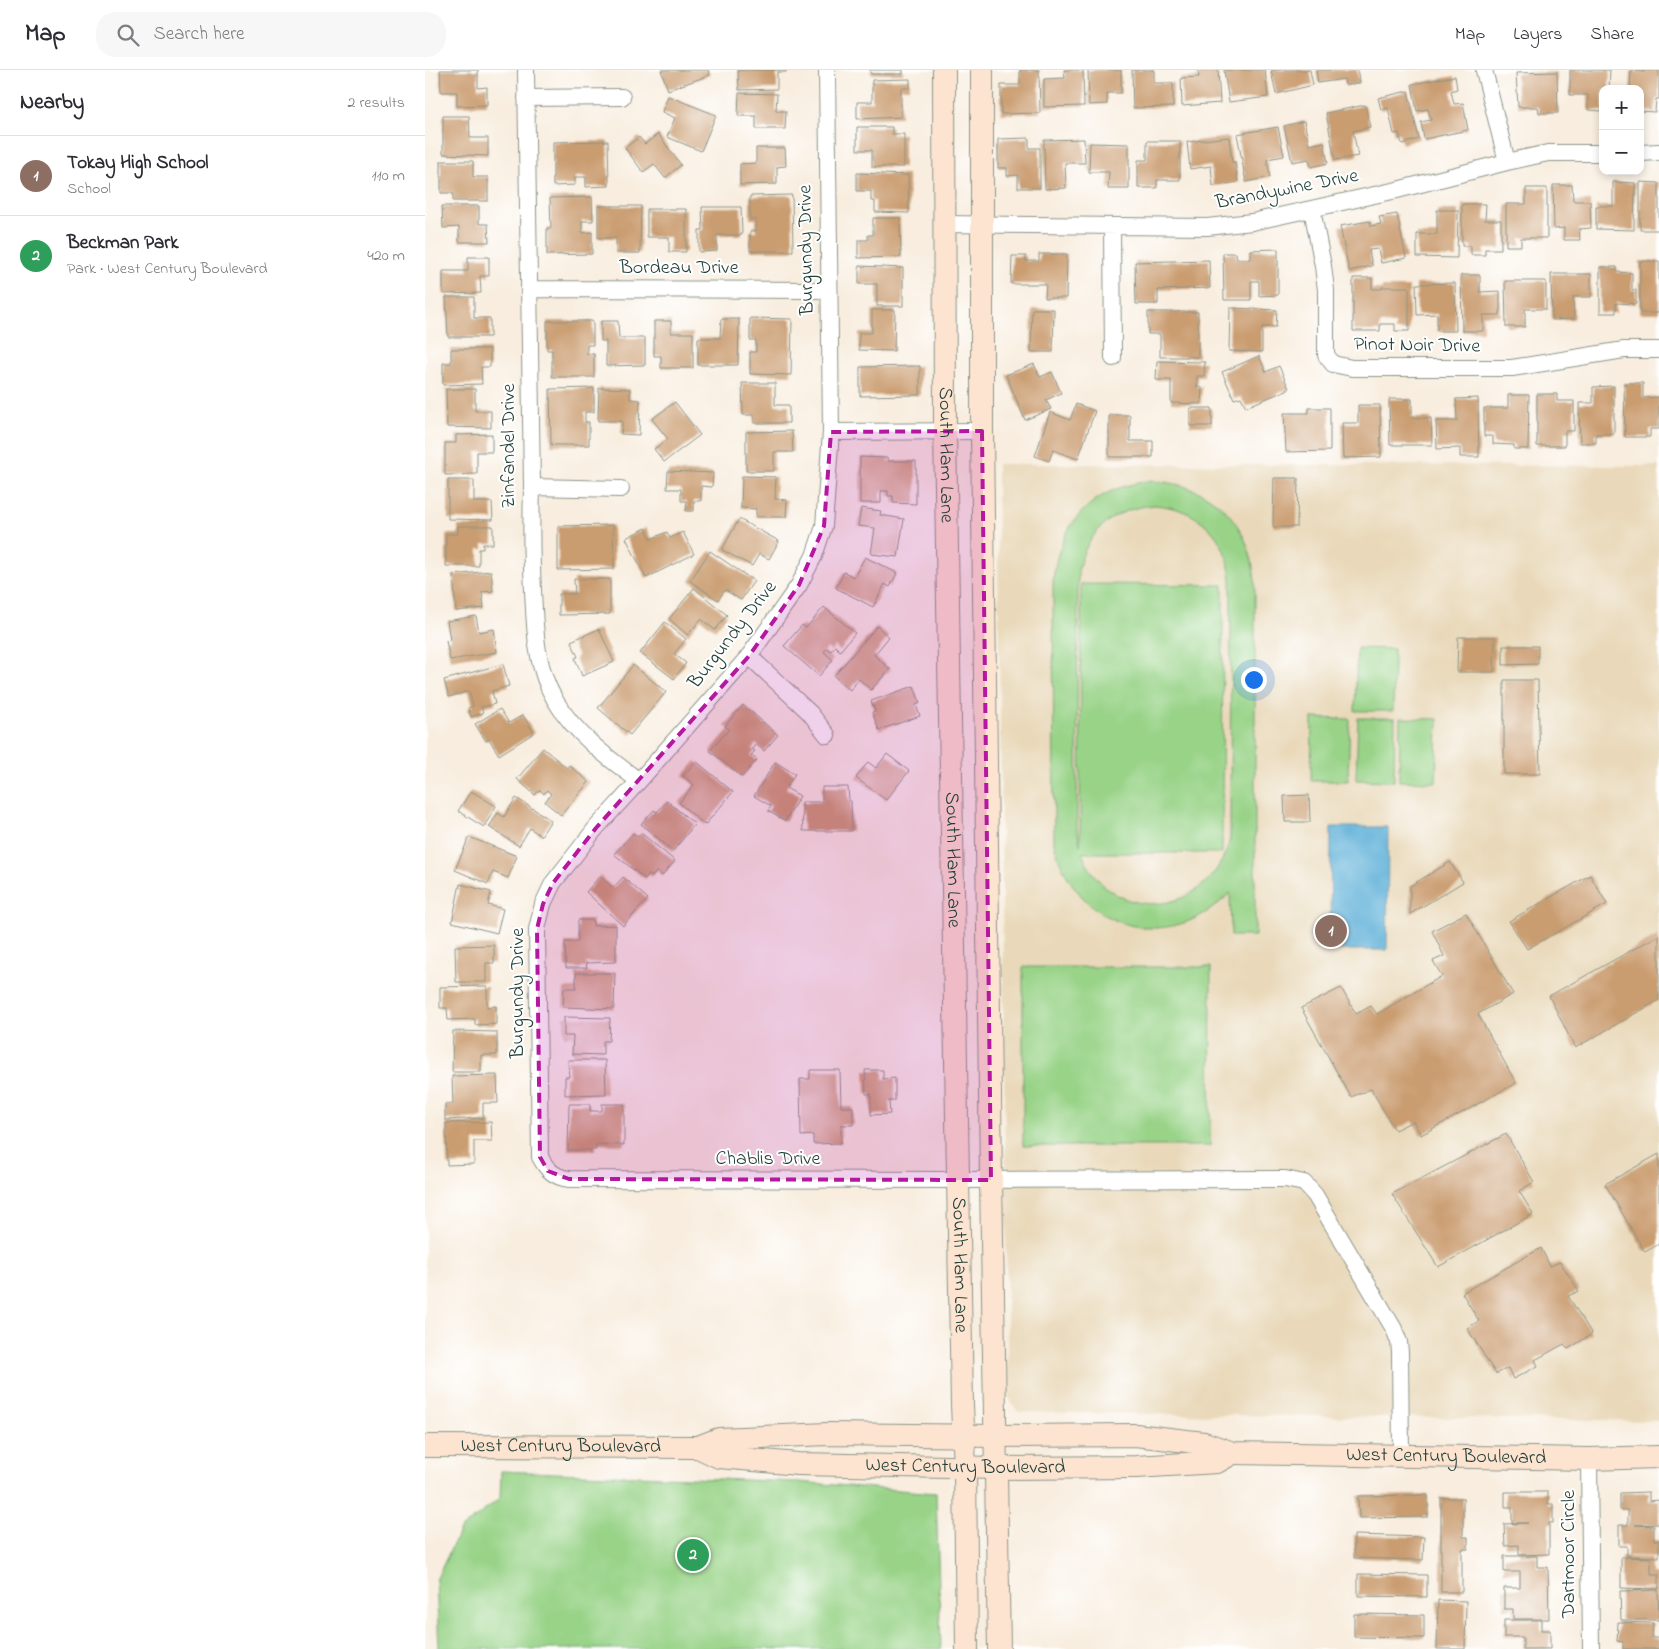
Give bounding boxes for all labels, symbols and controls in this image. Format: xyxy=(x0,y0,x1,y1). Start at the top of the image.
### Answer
search box xyxy=(96,12,446,57)
text: Map xyxy=(25,17,66,52)
icon: search xyxy=(114,21,142,49)
text: Search here xyxy=(154,21,245,48)
text: Map xyxy=(1455,22,1485,48)
text: Layers xyxy=(1513,22,1563,48)
text: Share xyxy=(1591,22,1634,48)
map controls xyxy=(1599,85,1644,175)
button: + xyxy=(1599,85,1644,130)
text: Nearby xyxy=(20,88,84,118)
text: 2 results xyxy=(347,91,405,115)
button: − xyxy=(1599,130,1644,175)
text: Tokay High School xyxy=(67,150,208,177)
street label: Brandywine Drive xyxy=(1212,162,1361,218)
text: 1 xyxy=(33,164,39,188)
text: 110 m xyxy=(371,164,405,188)
text: School xyxy=(67,177,111,201)
street label: Burgundy Drive xyxy=(791,185,824,316)
text: Beckman Park xyxy=(67,230,179,257)
text: 2 xyxy=(32,244,40,268)
text: 420 m xyxy=(367,244,405,268)
street label: Bordeau Drive xyxy=(618,254,739,283)
text: Park · West Century Boulevard xyxy=(67,257,267,281)
street label: Pinot Noir Drive xyxy=(1354,330,1480,362)
street label: Zinfandel Drive xyxy=(495,383,524,509)
street label: South Ham Lane xyxy=(930,387,961,523)
street label: Burgundy Drive xyxy=(681,575,785,697)
your location xyxy=(1241,667,1267,693)
street label: South Ham Lane xyxy=(937,792,968,928)
pin: 1 xyxy=(1315,912,1347,950)
street label: Burgundy Drive xyxy=(504,928,534,1059)
street label: Chablis Drive xyxy=(715,1145,821,1174)
street label: South Ham Lane xyxy=(944,1197,975,1333)
street label: West Century Boulevard xyxy=(461,1432,661,1461)
street label: West Century Boulevard xyxy=(1346,1440,1547,1473)
street label: West Century Boulevard xyxy=(865,1451,1066,1483)
street label: Dartmoor Circle xyxy=(1555,1490,1584,1619)
pin: 2 xyxy=(677,1536,709,1574)

